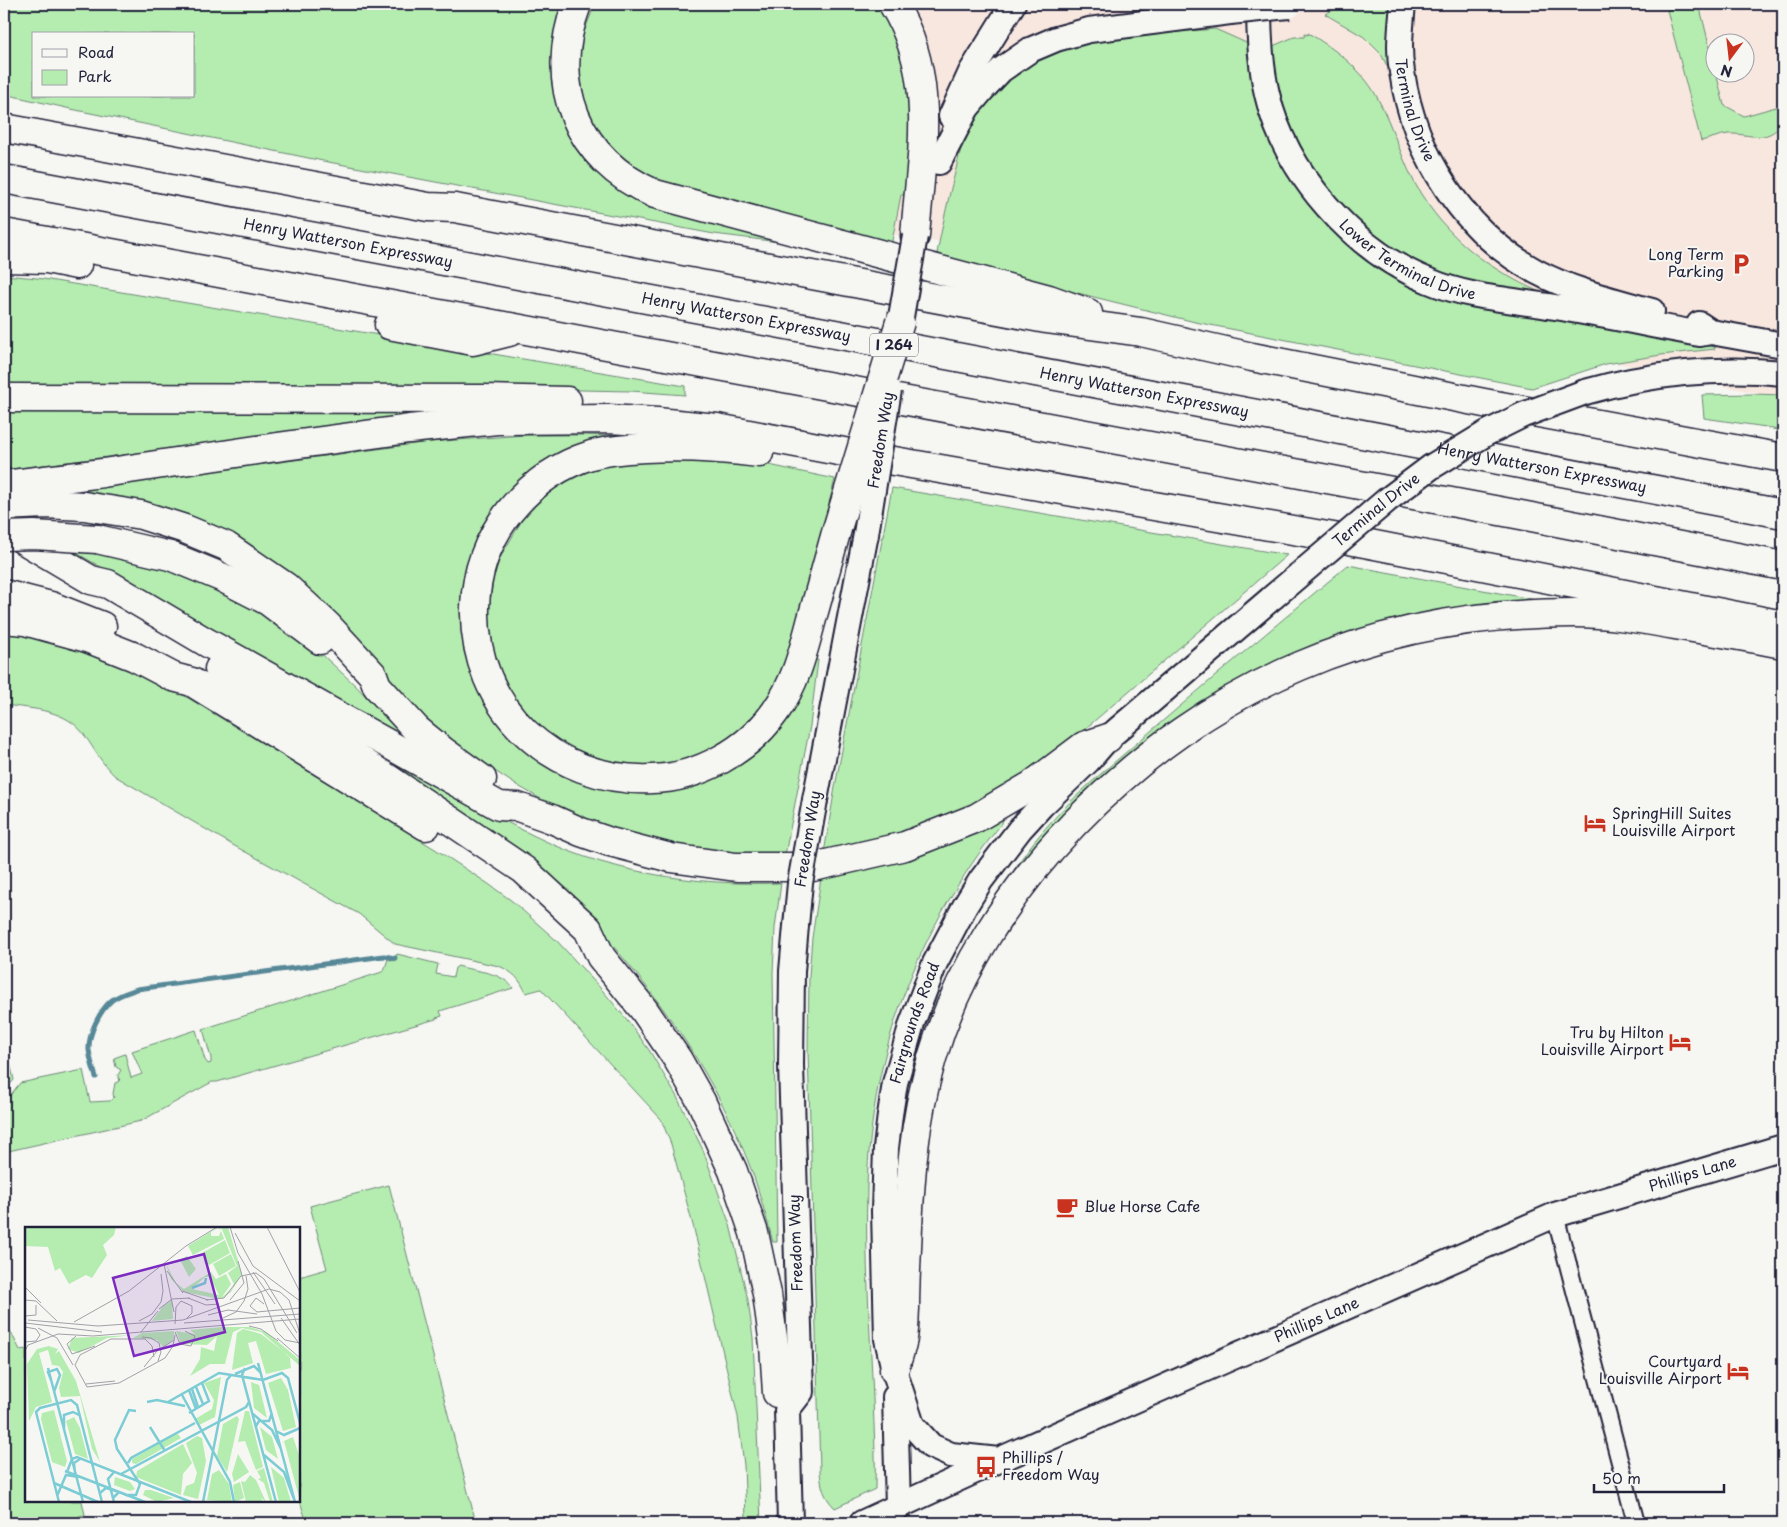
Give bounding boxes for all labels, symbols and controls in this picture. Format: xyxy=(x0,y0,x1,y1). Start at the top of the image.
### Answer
legend xyxy=(32,32,195,98)
north arrow xyxy=(1704,32,1754,82)
text: Road xyxy=(78,40,114,63)
street label: Terminal Drive xyxy=(1390,57,1442,165)
text: N xyxy=(1718,59,1735,83)
text: Park xyxy=(78,64,112,87)
street label: Henry Watterson Expressway xyxy=(242,211,455,272)
street label: Lower Terminal Drive xyxy=(1335,213,1478,305)
place label: Long Term Parking xyxy=(1648,242,1724,282)
parking icon: Long Term Parking xyxy=(1728,251,1754,277)
street label: Henry Watterson Expressway xyxy=(640,285,853,347)
road number: I 264 xyxy=(870,334,918,356)
street label: Henry Watterson Expressway xyxy=(1038,360,1251,422)
street label: Freedom Way xyxy=(860,390,899,490)
street label: Henry Watterson Expressway xyxy=(1436,436,1649,498)
street label: Terminal Drive xyxy=(1327,466,1424,552)
street label: Freedom Way xyxy=(788,789,826,889)
place label: SpringHill Suites Louisville Airport xyxy=(1612,801,1735,841)
hotel icon: SpringHill Suites Louisville Airport xyxy=(1582,810,1608,836)
street label: Fairgrounds Road xyxy=(882,958,944,1086)
place label: Tru by Hilton Louisville Airport xyxy=(1541,1020,1664,1060)
hotel icon: Tru by Hilton Louisville Airport xyxy=(1667,1029,1693,1055)
street label: Phillips Lane xyxy=(1646,1149,1739,1196)
street label: Freedom Way xyxy=(781,1194,808,1292)
cafe icon: Blue Horse Cafe xyxy=(1054,1194,1080,1220)
place label: Blue Horse Cafe xyxy=(1084,1194,1200,1217)
inset map xyxy=(25,1227,300,1502)
street label: Phillips Lane xyxy=(1270,1290,1362,1347)
place label: Courtyard Louisville Airport xyxy=(1599,1349,1722,1389)
hotel icon: Courtyard Louisville Airport xyxy=(1725,1358,1751,1384)
place label: Phillips / Freedom Way xyxy=(1002,1445,1100,1485)
bus stop icon: Phillips / Freedom Way xyxy=(973,1454,999,1480)
scale bar xyxy=(1594,1462,1724,1494)
text: 50 m xyxy=(1602,1466,1641,1489)

